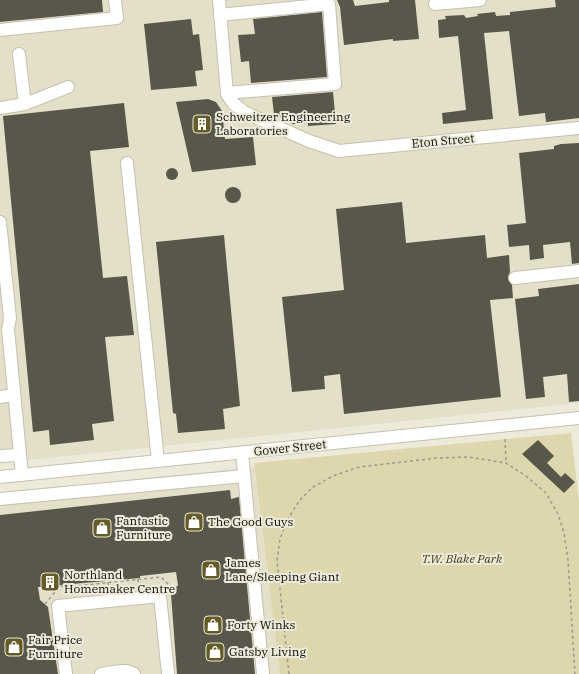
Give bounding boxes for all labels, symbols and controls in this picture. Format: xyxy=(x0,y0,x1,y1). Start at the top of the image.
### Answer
place label: Schweitzer Engineering Laboratories xyxy=(216,109,351,138)
building icon: Schweitzer Engineering Laboratories xyxy=(191,113,213,135)
street label: Eton Street xyxy=(411,130,475,151)
street label: Gower Street xyxy=(253,436,327,459)
shop icon: The Good Guys xyxy=(183,511,205,533)
place label: Fantastic Furniture xyxy=(116,513,171,542)
place label: The Good Guys xyxy=(208,514,293,529)
shop icon: Fantastic Furniture xyxy=(91,517,113,539)
park label: T.W. Blake Park xyxy=(422,551,503,566)
place label: James Lane/Sleeping Giant xyxy=(225,555,340,584)
shop icon: James Lane/Sleeping Giant xyxy=(200,559,222,581)
place label: Northland Homemaker Centre xyxy=(64,567,175,596)
building icon: Northland Homemaker Centre xyxy=(39,571,61,593)
shop icon: Forty Winks xyxy=(202,614,224,636)
place label: Forty Winks xyxy=(227,617,296,632)
place label: Fair Price Furniture xyxy=(28,632,83,661)
shop icon: Fair Price Furniture xyxy=(3,636,25,658)
shop icon: Gatsby Living xyxy=(204,641,226,663)
place label: Gatsby Living xyxy=(229,644,306,659)

